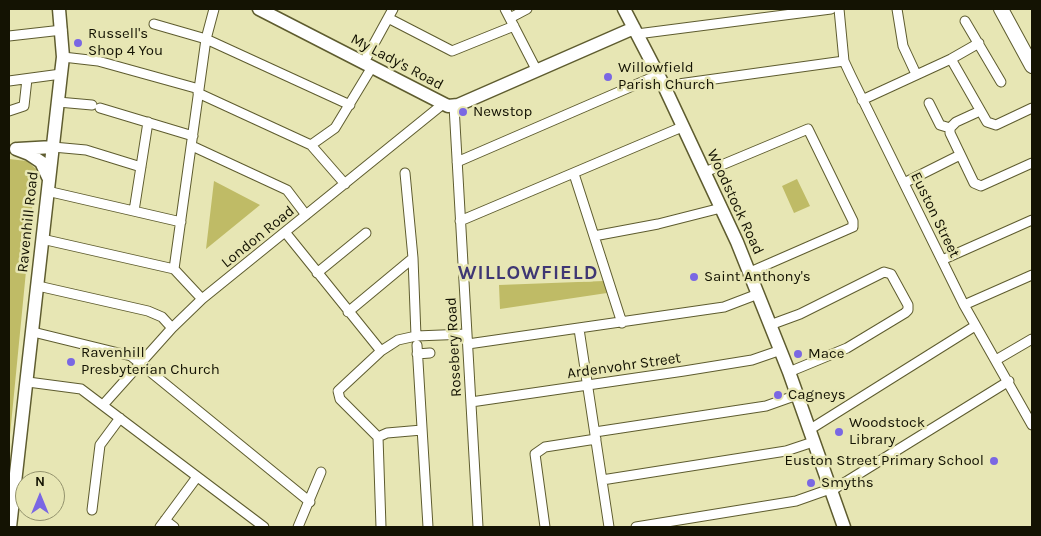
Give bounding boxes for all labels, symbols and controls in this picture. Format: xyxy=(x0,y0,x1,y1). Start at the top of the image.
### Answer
place label: Russell's Shop 4 You xyxy=(88,25,163,60)
street label: My Lady's Road xyxy=(348,30,446,94)
marker: Russell's Shop 4 You xyxy=(72,37,84,49)
place label: Willowfield Parish Church xyxy=(618,59,714,94)
marker: Willowfield Parish Church xyxy=(602,71,614,83)
place label: Newstop xyxy=(473,103,532,121)
marker: Newstop xyxy=(457,106,469,118)
street label: Woodstock Road xyxy=(703,146,767,258)
street label: Euston Street xyxy=(907,169,963,261)
street label: Ravenhill Road xyxy=(14,170,42,274)
street label: London Road xyxy=(218,202,298,272)
district label: WILLOWFIELD xyxy=(456,261,600,285)
place label: Saint Anthony's xyxy=(704,268,811,286)
marker: Saint Anthony's xyxy=(688,271,700,283)
street label: Rosebery Road xyxy=(442,297,466,397)
place label: Ravenhill Presbyterian Church xyxy=(81,344,220,379)
place label: Mace xyxy=(808,345,844,363)
marker: Mace xyxy=(792,348,804,360)
street label: Ardenvohr Street xyxy=(566,349,682,383)
marker: Ravenhill Presbyterian Church xyxy=(65,356,77,368)
place label: Cagneys xyxy=(788,386,846,404)
marker: Cagneys xyxy=(772,389,784,401)
place label: Woodstock Library xyxy=(849,414,925,449)
marker: Woodstock Library xyxy=(833,426,845,438)
place label: Euston Street Primary School xyxy=(785,452,984,470)
marker: Euston Street Primary School xyxy=(988,455,1000,467)
north arrow xyxy=(15,471,65,521)
text: N xyxy=(35,473,45,490)
place label: Smyths xyxy=(821,474,874,492)
marker: Smyths xyxy=(805,477,817,489)

